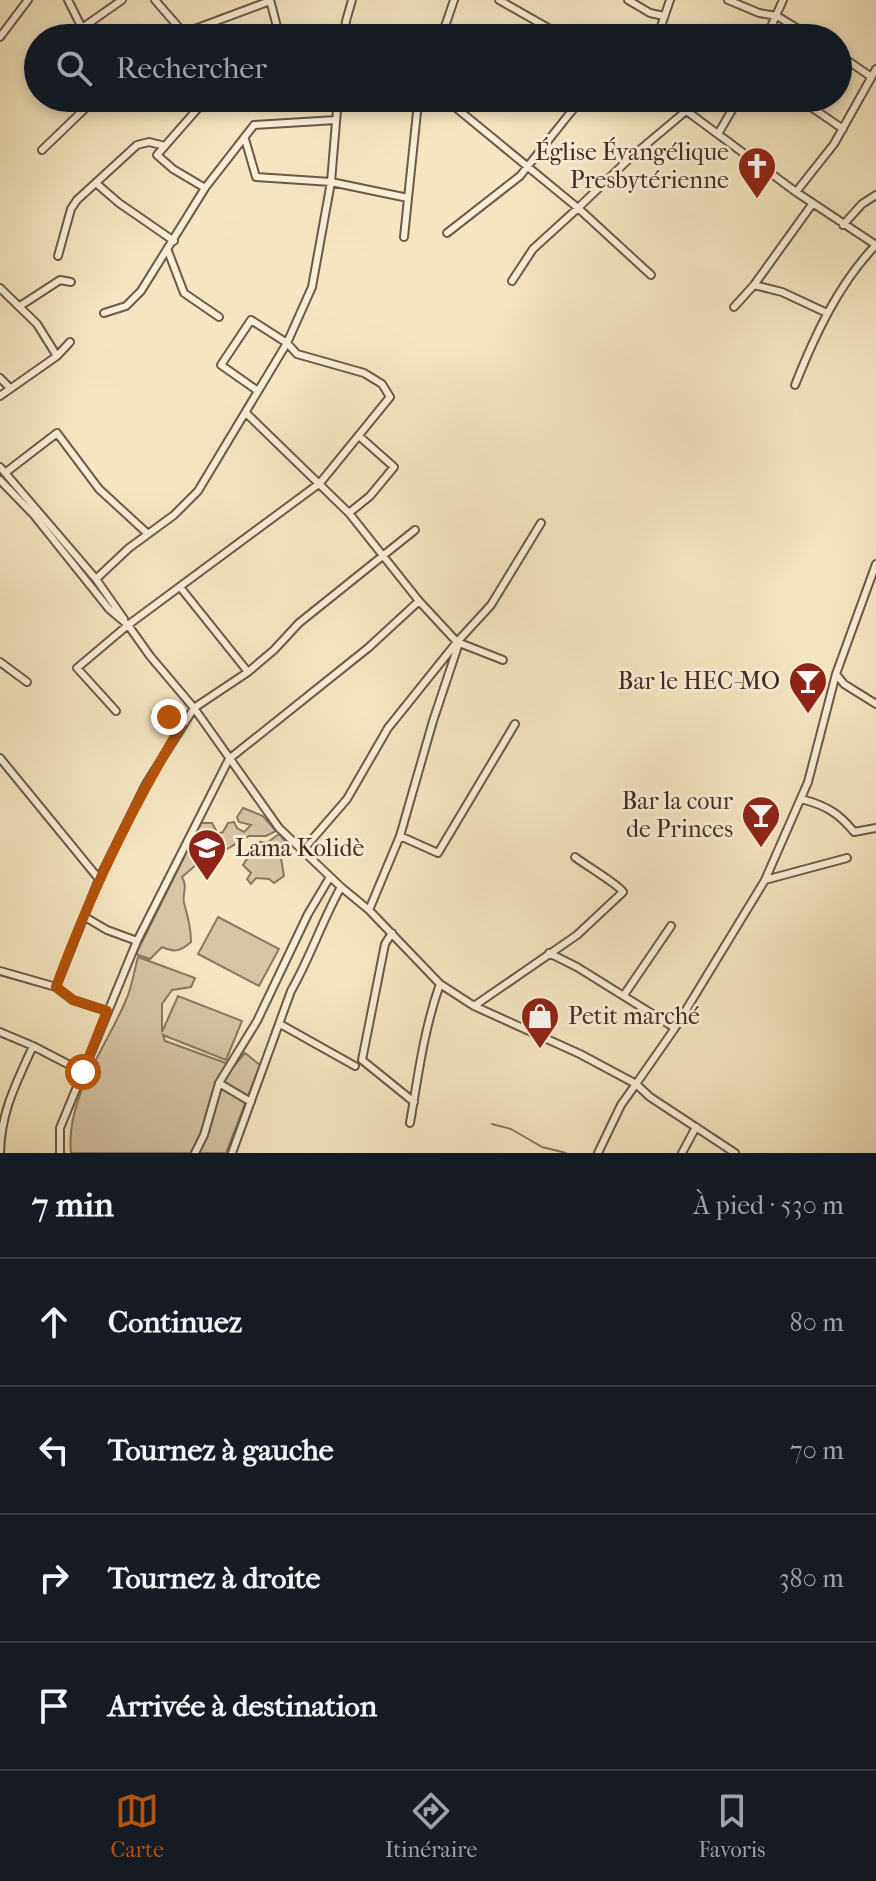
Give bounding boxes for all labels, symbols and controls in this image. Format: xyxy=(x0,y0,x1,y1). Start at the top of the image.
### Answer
search box xyxy=(24,24,852,112)
icon: search xyxy=(52,46,96,90)
text: Rechercher xyxy=(116,51,267,86)
place label: Église Évangélique Presbytérienne xyxy=(535,137,729,194)
church icon: Église Évangélique Presbytérienne xyxy=(736,145,778,200)
bar icon: Bar le HEC-MO xyxy=(787,660,829,715)
place label: Bar le HEC-MO xyxy=(618,667,780,695)
route end xyxy=(151,699,187,735)
place label: Bar la cour de Princes xyxy=(622,787,734,843)
bar icon: Bar la cour de Princes xyxy=(740,794,782,849)
school or university icon: Lama Kolidè xyxy=(186,827,228,882)
place label: Lama Kolidè xyxy=(235,834,364,862)
shop icon: Petit marché xyxy=(519,995,561,1050)
place label: Petit marché xyxy=(568,1002,700,1030)
route start xyxy=(65,1054,101,1090)
text: 7 min xyxy=(32,1185,114,1225)
text: À pied · 530 m xyxy=(693,1190,844,1221)
icon: ahead xyxy=(32,1300,76,1344)
text: Continuez xyxy=(108,1305,242,1340)
text: 80 m xyxy=(789,1307,844,1338)
icon: left xyxy=(32,1428,76,1472)
text: Tournez à gauche xyxy=(108,1433,334,1468)
text: 70 m xyxy=(790,1435,844,1466)
icon: right xyxy=(32,1556,76,1600)
text: Tournez à droite xyxy=(108,1561,320,1596)
text: 380 m xyxy=(779,1563,844,1594)
icon: arrive xyxy=(32,1684,76,1728)
text: Arrivée à destination xyxy=(108,1689,377,1724)
tab: Carte xyxy=(111,1789,164,1863)
tab: Itinéraire xyxy=(385,1789,477,1863)
tab: Favoris xyxy=(698,1789,765,1863)

